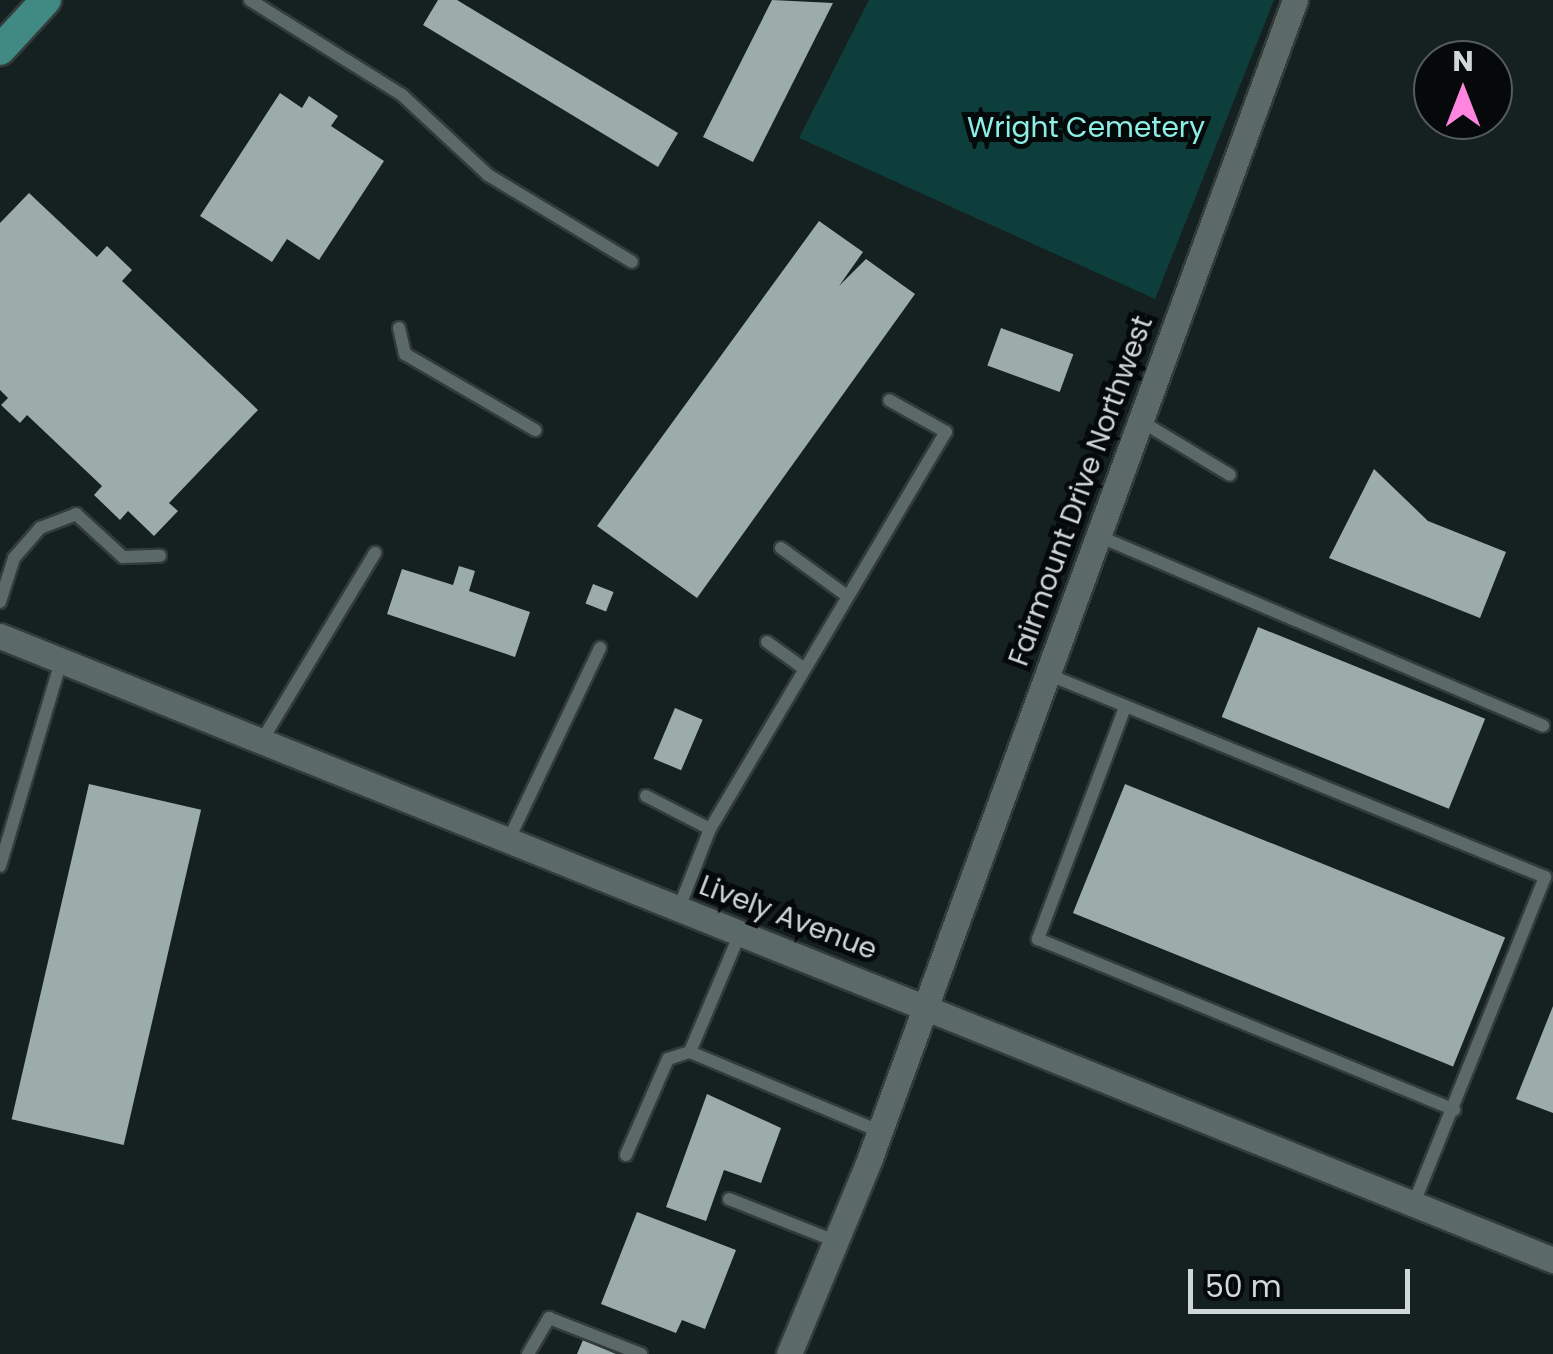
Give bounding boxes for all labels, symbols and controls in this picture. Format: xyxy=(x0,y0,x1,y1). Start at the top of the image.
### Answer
north arrow xyxy=(1413,40,1513,140)
text: N xyxy=(1452,42,1474,81)
park label: Wright Cemetery xyxy=(967,111,1205,145)
street label: Fairmount Drive Northwest xyxy=(1002,312,1160,670)
street label: Lively Avenue xyxy=(695,869,881,967)
scale bar xyxy=(1193,1249,1416,1311)
text: 50 m xyxy=(1205,1265,1282,1308)

